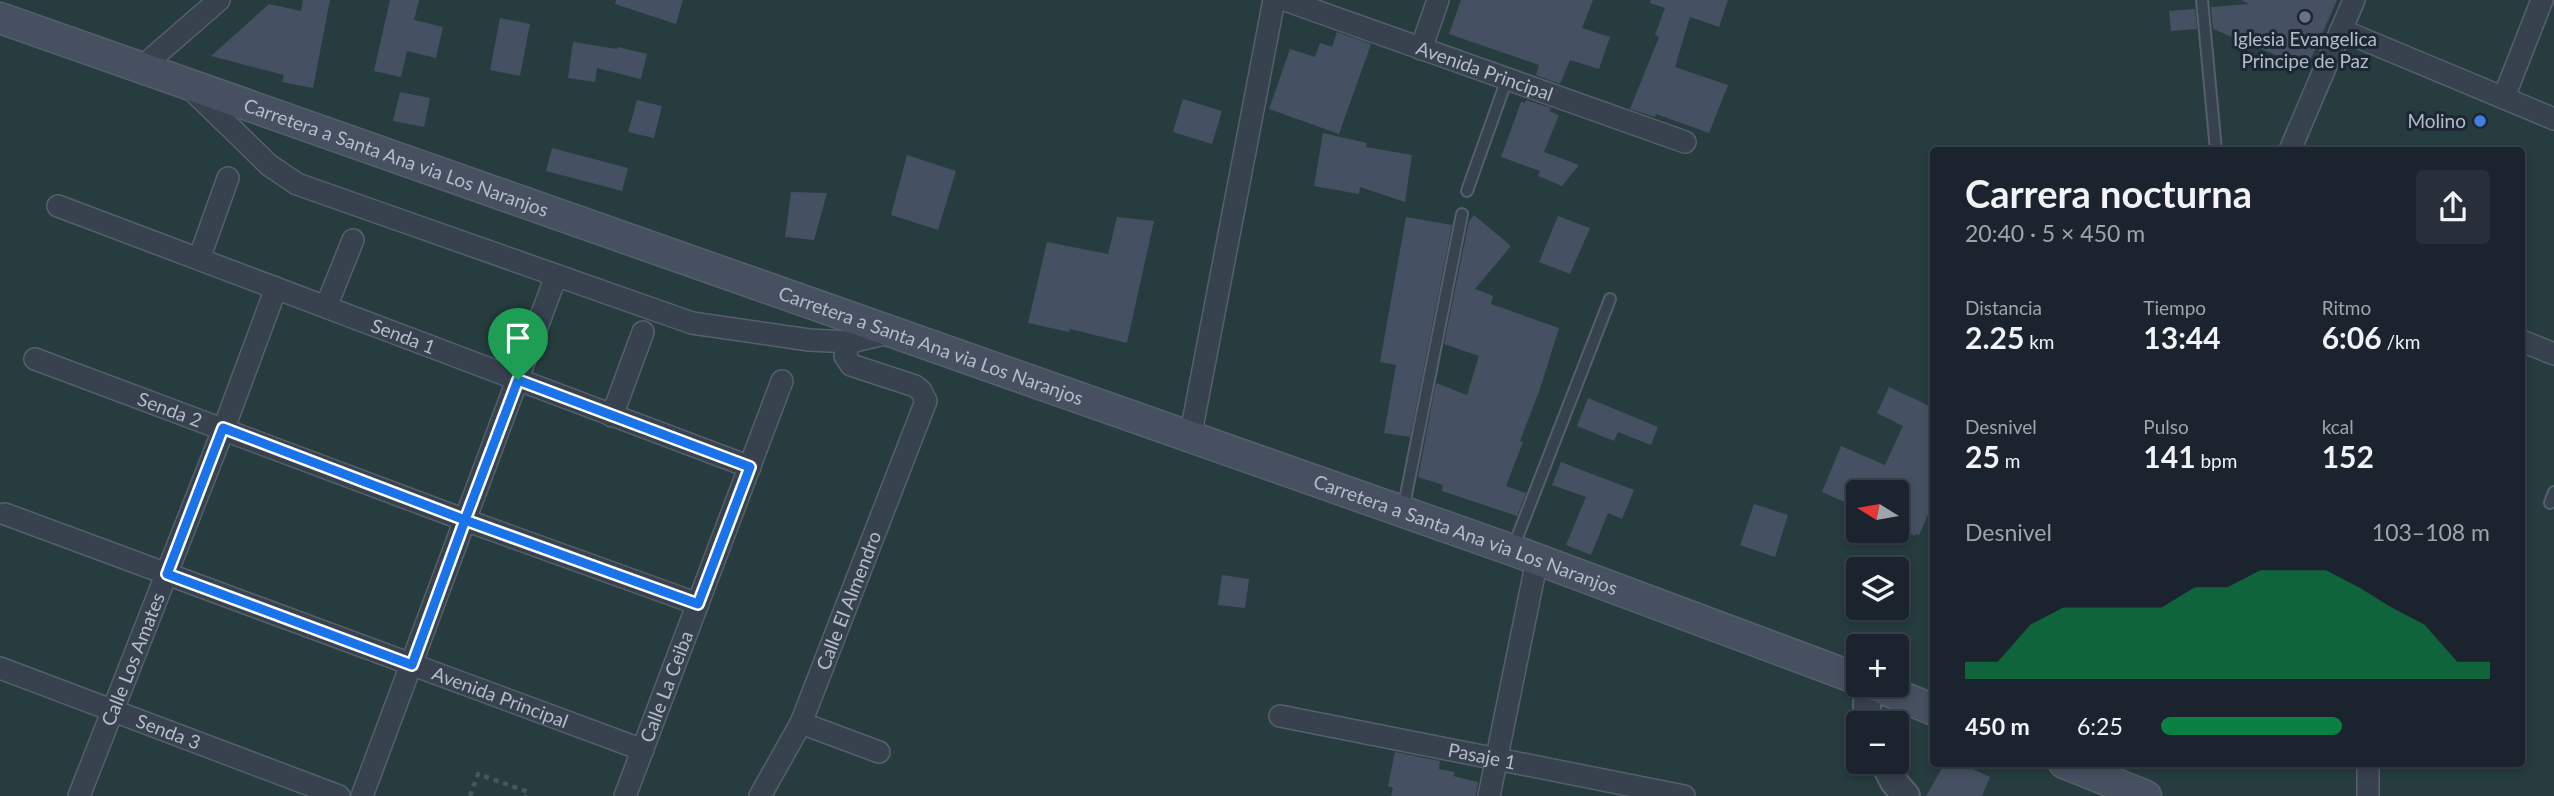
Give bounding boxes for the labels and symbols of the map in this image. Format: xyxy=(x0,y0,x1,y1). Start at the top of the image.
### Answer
marker: Iglesia Evangelica Principe de Paz xyxy=(2297,9,2313,25)
place label: Iglesia Evangelica Principe de Paz xyxy=(2233,27,2377,72)
street label: Avenida Principal xyxy=(1414,36,1556,105)
street label: Carretera a Santa Ana via Los Naranjos xyxy=(241,93,552,221)
place label: Molino xyxy=(2407,109,2466,132)
marker: Molino xyxy=(2472,113,2488,129)
street label: Carretera a Santa Ana via Los Naranjos xyxy=(776,281,1087,409)
pin xyxy=(488,308,548,380)
street label: Senda 1 xyxy=(368,313,439,358)
street label: Senda 2 xyxy=(135,387,205,432)
street label: Carretera a Santa Ana via Los Naranjos xyxy=(1311,469,1621,599)
north arrow xyxy=(1846,480,1909,542)
street label: Calle El Almendro xyxy=(811,528,885,673)
street label: Calle Los Amates xyxy=(96,589,169,729)
street label: Calle La Ceiba xyxy=(634,627,697,745)
street label: Avenida Principal xyxy=(429,661,572,732)
street label: Senda 3 xyxy=(133,709,204,754)
street label: Pasaje 1 xyxy=(1446,738,1518,773)

